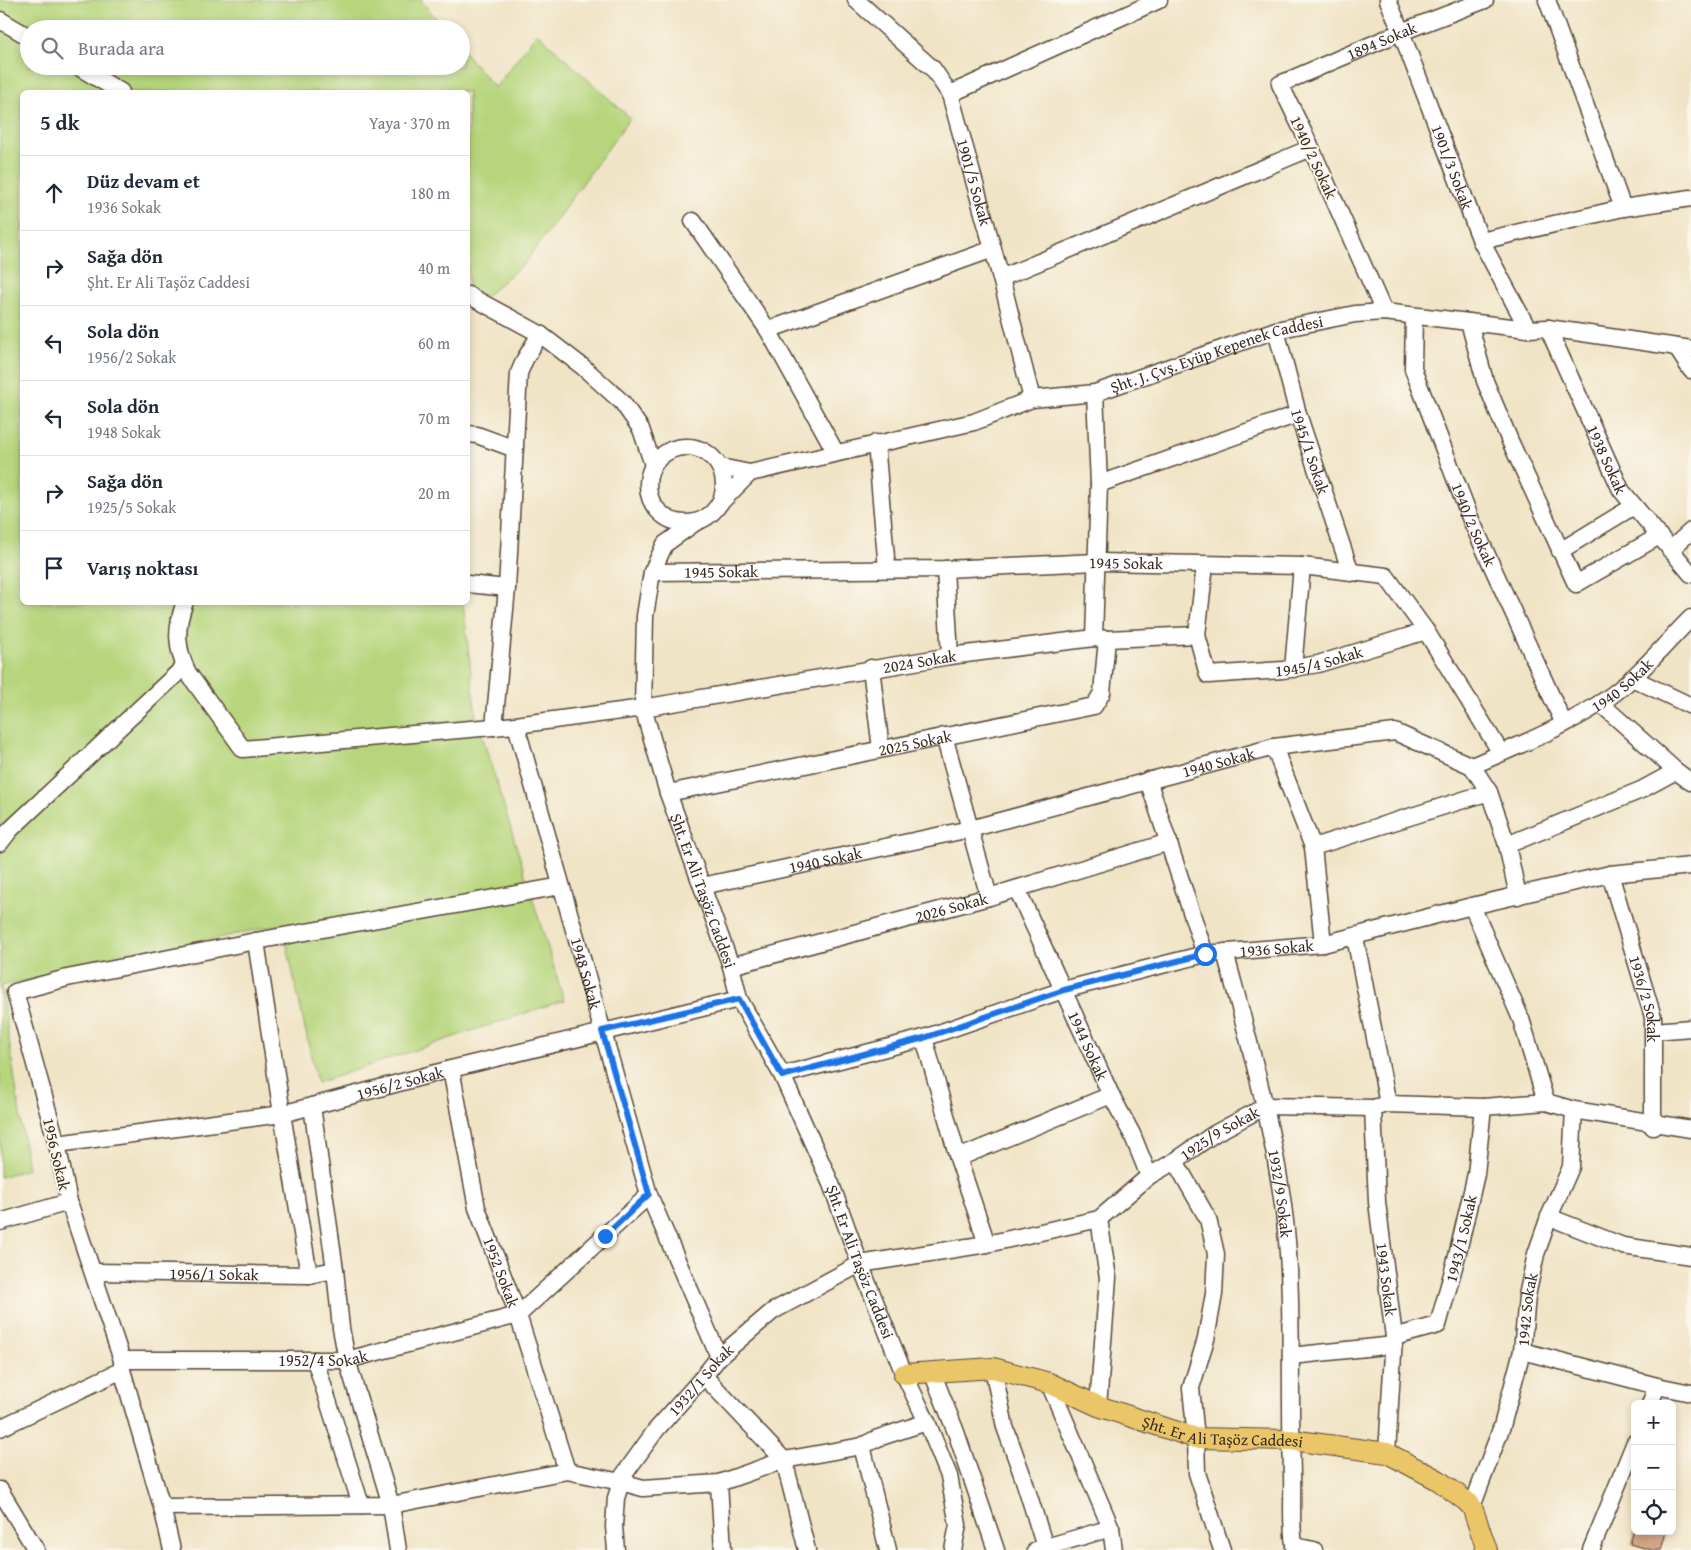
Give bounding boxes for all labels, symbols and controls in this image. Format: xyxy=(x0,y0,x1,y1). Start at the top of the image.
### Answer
street label: 1894 Sokak xyxy=(1343,15,1421,66)
search box xyxy=(20,20,470,75)
icon: search xyxy=(38,34,66,62)
text: Burada ara xyxy=(78,34,165,62)
text: 5 dk xyxy=(40,107,80,138)
text: Yaya · 370 m xyxy=(369,111,450,135)
street label: 1940/2 Sokak xyxy=(1284,111,1344,203)
street label: 1901/3 Sokak xyxy=(1425,121,1480,214)
street label: 1901/5 Sokak xyxy=(951,136,998,229)
text: Düz devam et xyxy=(87,167,200,195)
icon: ahead xyxy=(40,179,68,207)
text: 180 m xyxy=(410,181,450,205)
text: 1936 Sokak xyxy=(87,195,161,219)
text: Sağa dön xyxy=(87,242,163,270)
icon: right xyxy=(40,254,68,282)
text: 40 m xyxy=(418,256,450,280)
text: Şht. Er Ali Taşöz Caddesi xyxy=(87,270,250,294)
street label: Şht. J. Çvş. Eyüp Kepenek Caddesi xyxy=(1107,309,1326,399)
text: Sola dön xyxy=(87,317,159,345)
icon: left xyxy=(40,329,68,357)
text: 60 m xyxy=(418,331,450,355)
text: 1956/2 Sokak xyxy=(87,345,176,369)
text: Sola dön xyxy=(87,392,159,420)
icon: left xyxy=(40,404,68,432)
text: 70 m xyxy=(418,406,450,430)
street label: 1945/1 Sokak xyxy=(1285,406,1336,498)
text: 1948 Sokak xyxy=(87,420,161,444)
street label: 1938 Sokak xyxy=(1581,421,1634,499)
text: Sağa dön xyxy=(87,467,163,495)
icon: right xyxy=(40,479,68,507)
street label: 1940/2 Sokak xyxy=(1446,479,1503,571)
text: 20 m xyxy=(418,481,450,505)
text: 1925/5 Sokak xyxy=(87,495,176,519)
street label: 1945 Sokak xyxy=(1088,550,1164,575)
icon: arrive xyxy=(40,554,68,582)
text: Varış noktası xyxy=(87,554,198,582)
street label: 1945 Sokak xyxy=(684,559,759,584)
street label: 1945/4 Sokak xyxy=(1274,639,1366,682)
street label: 2024 Sokak xyxy=(881,643,959,679)
street label: 1940 Sokak xyxy=(1586,652,1659,718)
street label: 2025 Sokak xyxy=(876,723,954,762)
street label: 1940 Sokak xyxy=(1179,741,1258,783)
street label: Şht. Er Ali Taşöz Caddesi xyxy=(664,810,743,972)
street label: 1940 Sokak xyxy=(786,840,865,879)
street label: 2026 Sokak xyxy=(912,886,991,928)
street label: 1936 Sokak xyxy=(1239,933,1315,963)
street label: 1948 Sokak xyxy=(565,934,608,1013)
route start xyxy=(1194,943,1217,966)
street label: 1936/2 Sokak xyxy=(1623,952,1665,1043)
street label: 1944 Sokak xyxy=(1062,1007,1115,1085)
street label: 1956/2 Sokak xyxy=(354,1059,447,1106)
street label: 1925/9 Sokak xyxy=(1175,1099,1264,1166)
street label: 1956 Sokak xyxy=(37,1115,77,1194)
street label: 1932/9 Sokak xyxy=(1262,1147,1299,1240)
street label: Şht. Er Ali Taşöz Caddesi xyxy=(820,1181,901,1343)
street label: 1943/1 Sokak xyxy=(1438,1192,1483,1285)
route end xyxy=(594,1225,617,1248)
street label: 1952 Sokak xyxy=(477,1233,526,1312)
street label: 1943 Sokak xyxy=(1370,1241,1403,1318)
street label: 1956/1 Sokak xyxy=(169,1261,260,1286)
street label: 1942 Sokak xyxy=(1510,1269,1544,1347)
street label: 1932/1 Sokak xyxy=(662,1337,739,1421)
street label: 1952/4 Sokak xyxy=(278,1343,371,1372)
map controls xyxy=(1631,1400,1676,1535)
button: + xyxy=(1631,1400,1676,1445)
street label: Şht. Er Ali Taşöz Caddesi xyxy=(1139,1409,1305,1454)
button: − xyxy=(1631,1445,1676,1490)
button: locate xyxy=(1631,1490,1676,1535)

